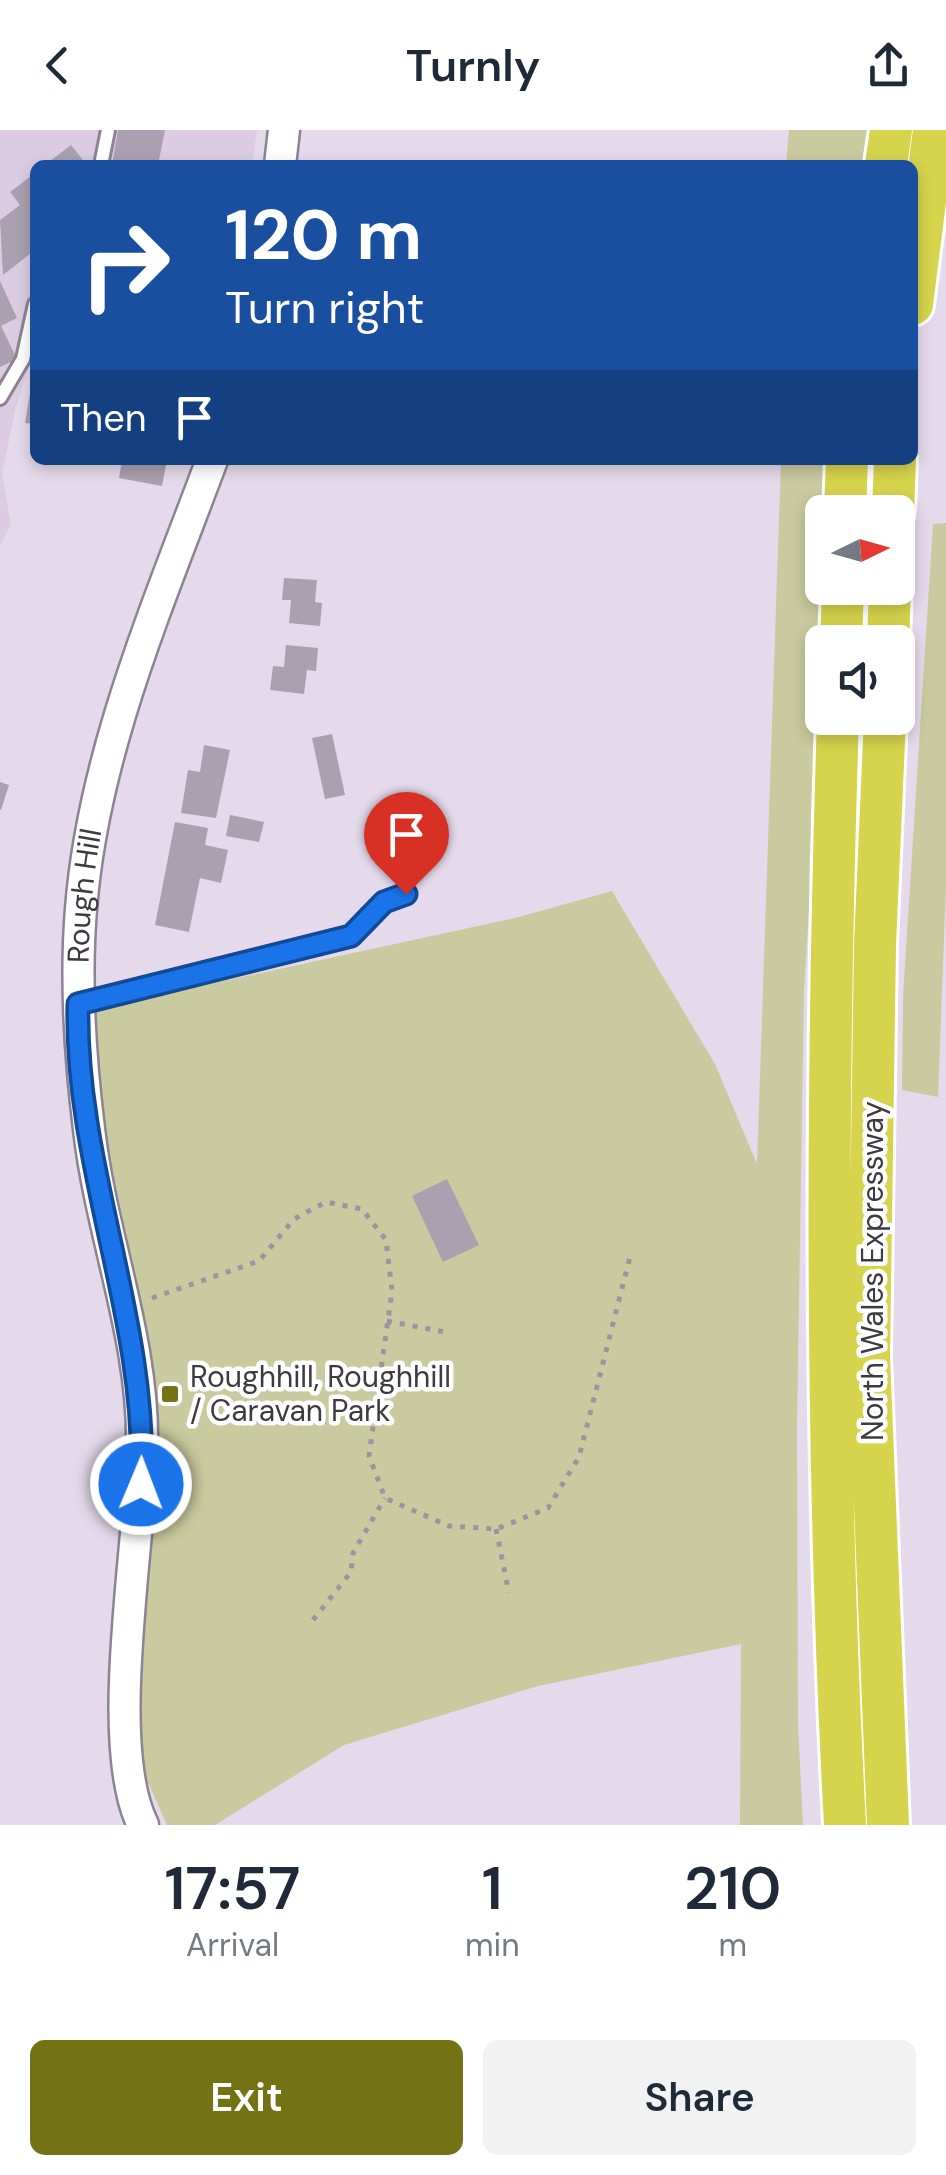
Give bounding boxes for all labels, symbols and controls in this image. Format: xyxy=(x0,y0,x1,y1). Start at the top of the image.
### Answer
text: Turnly xyxy=(406,36,540,95)
icon: back xyxy=(30,38,85,93)
icon: share xyxy=(861,38,916,93)
text: 120 m xyxy=(225,190,422,281)
icon: right xyxy=(60,200,190,330)
text: Turn right xyxy=(225,278,424,337)
icon: arrive xyxy=(167,390,222,445)
text: Then xyxy=(60,393,147,443)
north arrow xyxy=(805,495,915,605)
map controls xyxy=(805,495,915,735)
button: sound xyxy=(805,625,915,735)
pin xyxy=(364,792,449,895)
icon: arrive xyxy=(379,807,434,862)
street label: Rough Hill xyxy=(58,825,110,963)
street label: North Wales Expressway xyxy=(853,1101,892,1441)
place label: Roughhill, Roughhill / Caravan Park xyxy=(190,1357,451,1430)
marker: Roughhill, Roughhill / Caravan Park xyxy=(159,1383,181,1405)
position arrow xyxy=(89,1432,193,1536)
text: 17:57 xyxy=(165,1849,301,1928)
text: 1 xyxy=(482,1849,503,1928)
text: 210 xyxy=(684,1849,781,1928)
text: Arrival xyxy=(186,1924,279,1966)
text: min xyxy=(465,1924,520,1966)
text: m xyxy=(719,1924,747,1966)
button: Exit xyxy=(30,2040,463,2155)
button: Share xyxy=(483,2040,916,2155)

